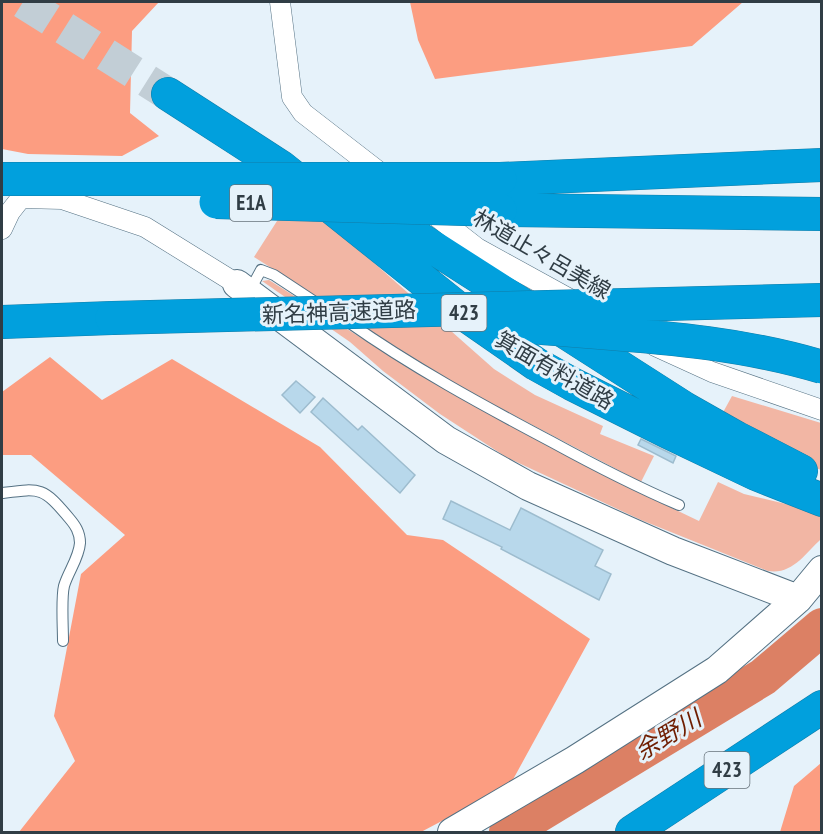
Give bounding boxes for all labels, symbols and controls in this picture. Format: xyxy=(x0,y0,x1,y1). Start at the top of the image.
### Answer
road number: E1A xyxy=(230,185,272,221)
street label: 林道止々呂美線 xyxy=(468,203,616,305)
street label: 新名神高速道路 xyxy=(262,295,416,329)
road number: 423 xyxy=(442,295,486,331)
street label: 箕面有料道路 xyxy=(491,325,619,415)
water label: 余野川 xyxy=(629,701,709,766)
road number: 423 xyxy=(704,752,750,788)

